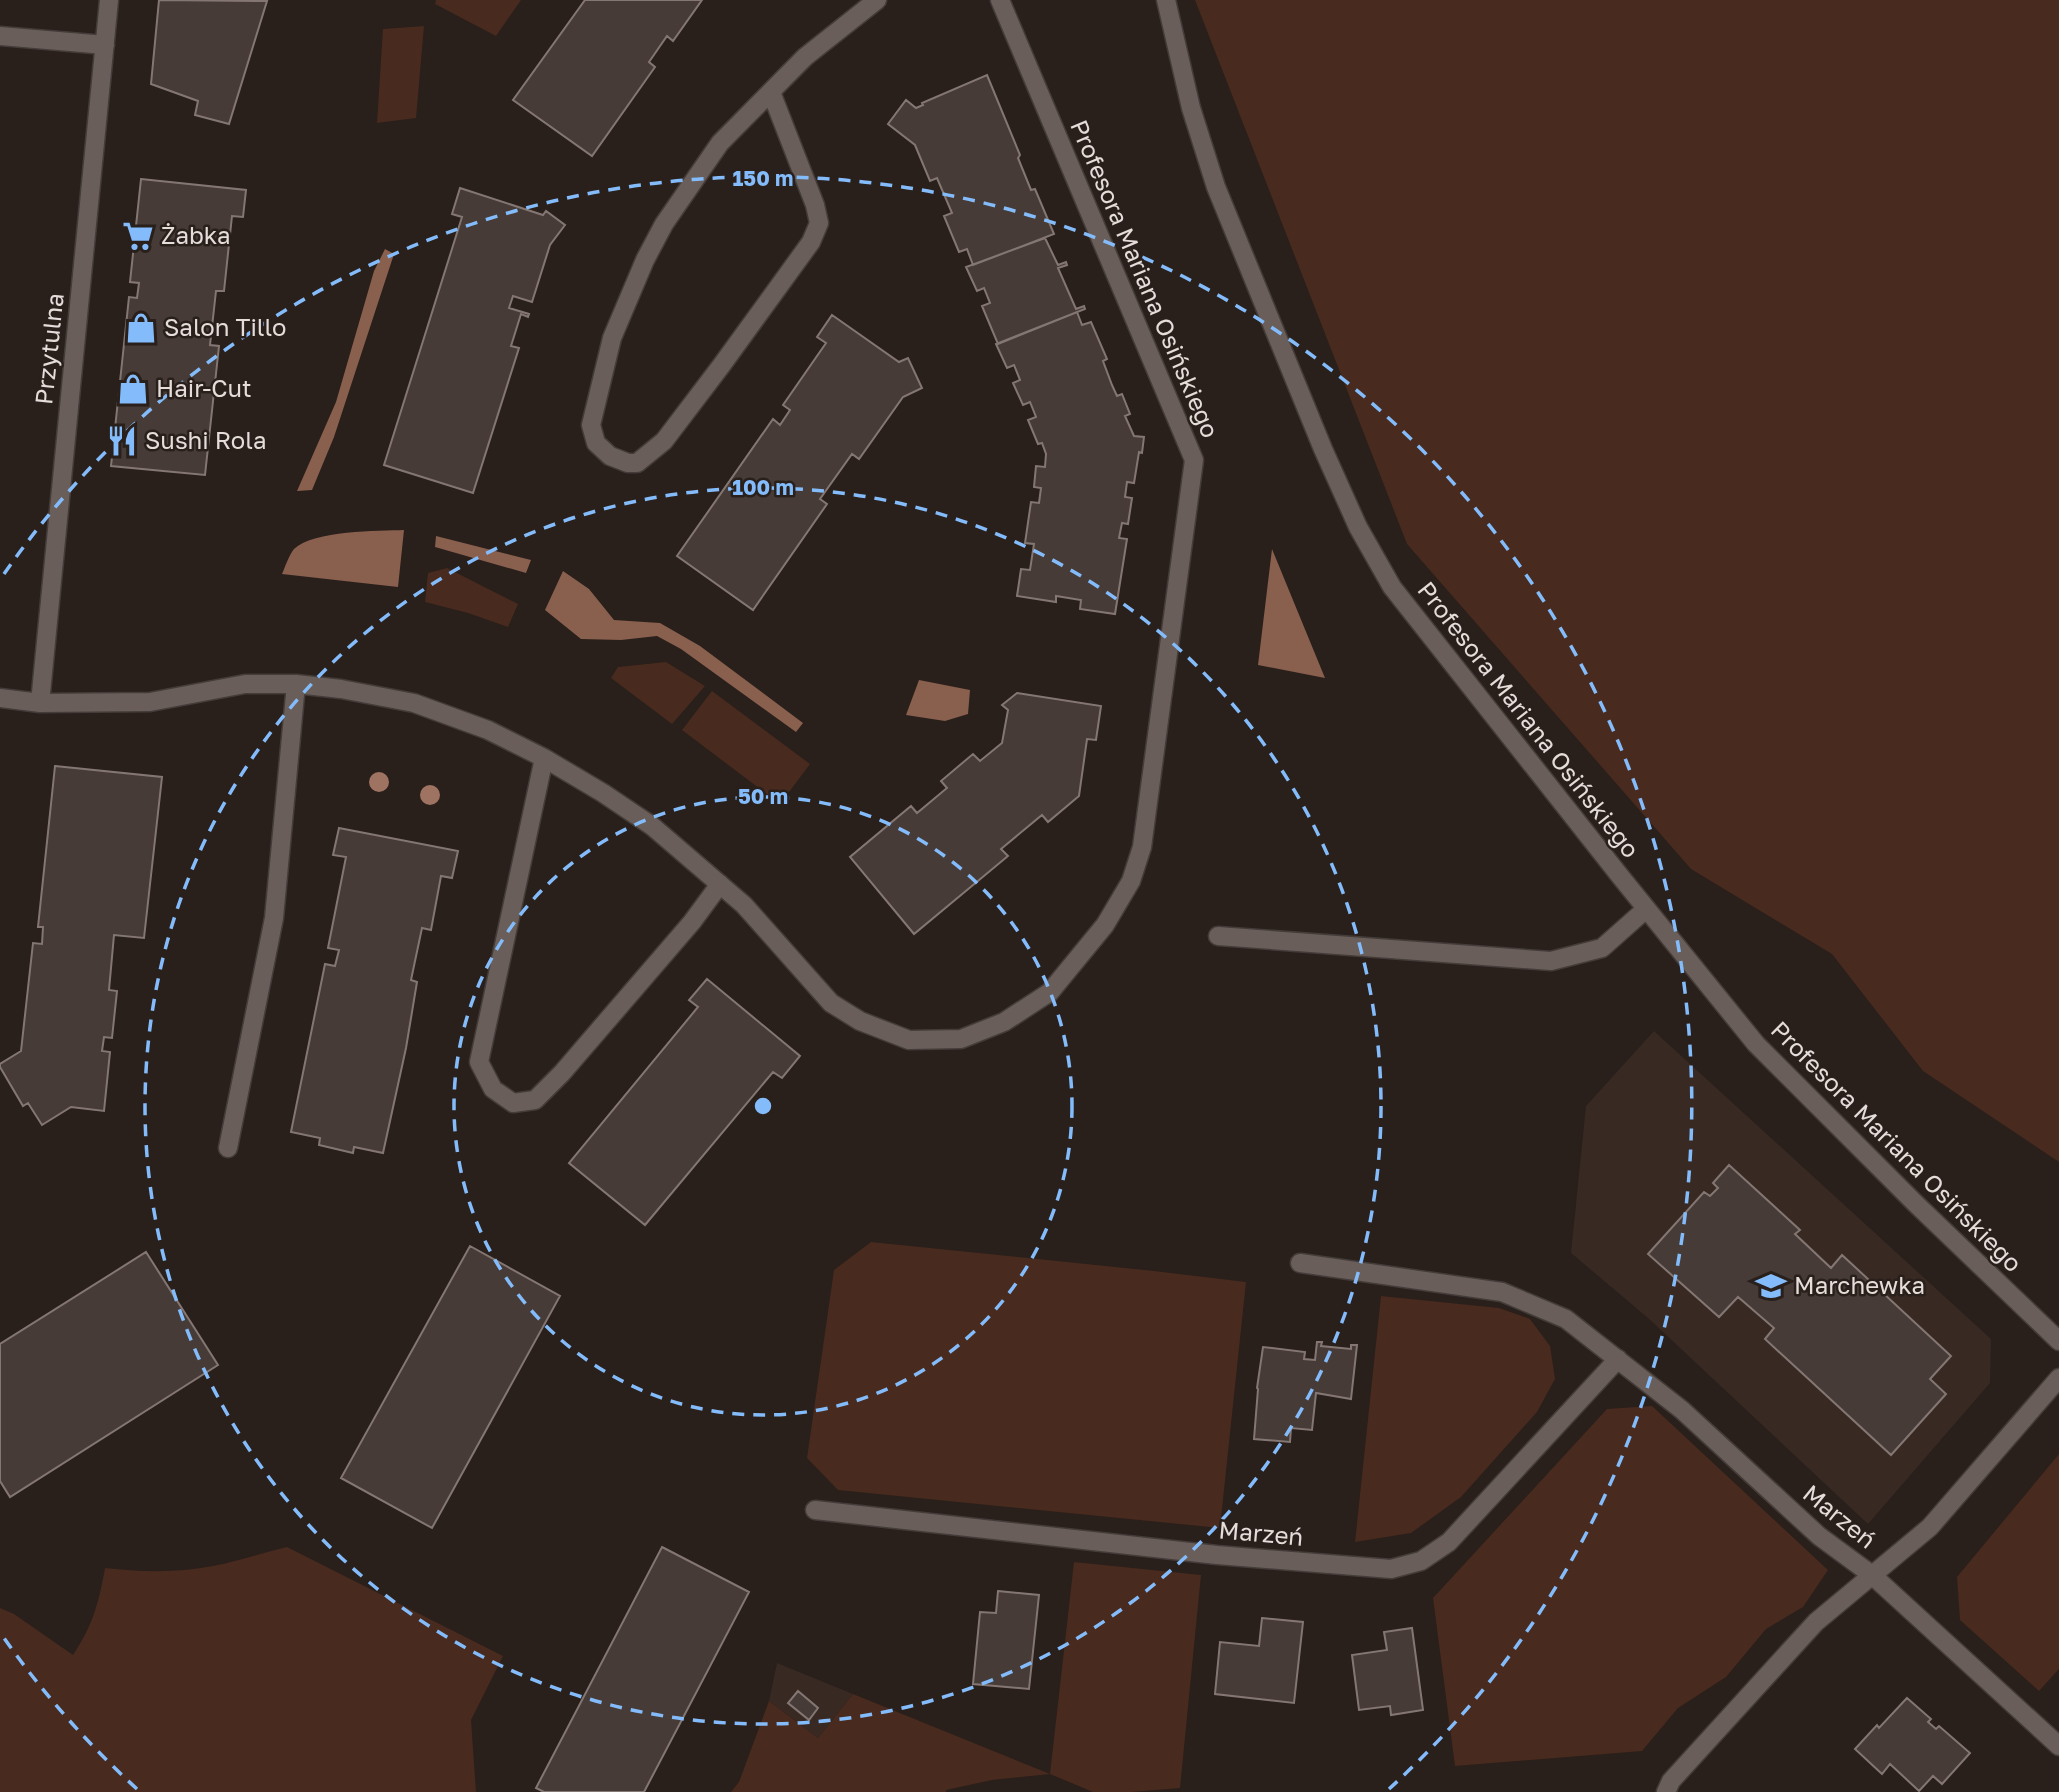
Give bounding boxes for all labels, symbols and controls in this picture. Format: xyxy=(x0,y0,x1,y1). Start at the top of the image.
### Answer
street label: Profesora Mariana Osińskiego xyxy=(1065,115,1226,442)
text: 150 m xyxy=(733,165,793,191)
supermarket icon: Żabka xyxy=(121,219,155,253)
place label: Żabka xyxy=(161,220,231,249)
street label: Przytulna xyxy=(28,292,69,406)
shop icon: Salon Tillo xyxy=(124,311,158,345)
place label: Salon Tillo xyxy=(164,312,286,341)
shop icon: Hair-Cut xyxy=(116,372,150,406)
place label: Hair-Cut xyxy=(156,373,252,402)
restaurant icon: Sushi Rola xyxy=(105,424,139,458)
place label: Sushi Rola xyxy=(145,425,267,454)
text: 100 m xyxy=(732,474,794,500)
street label: Profesora Mariana Osińskiego xyxy=(1412,575,1646,863)
text: 50 m xyxy=(738,783,788,809)
street label: Profesora Mariana Osińskiego xyxy=(1766,1015,2028,1277)
centre of rings xyxy=(751,1094,775,1118)
school or university icon: Marchewka xyxy=(1754,1269,1788,1303)
place label: Marchewka xyxy=(1794,1270,1925,1299)
street label: Marzeń xyxy=(1798,1478,1882,1554)
street label: Marzeń xyxy=(1218,1514,1305,1551)

